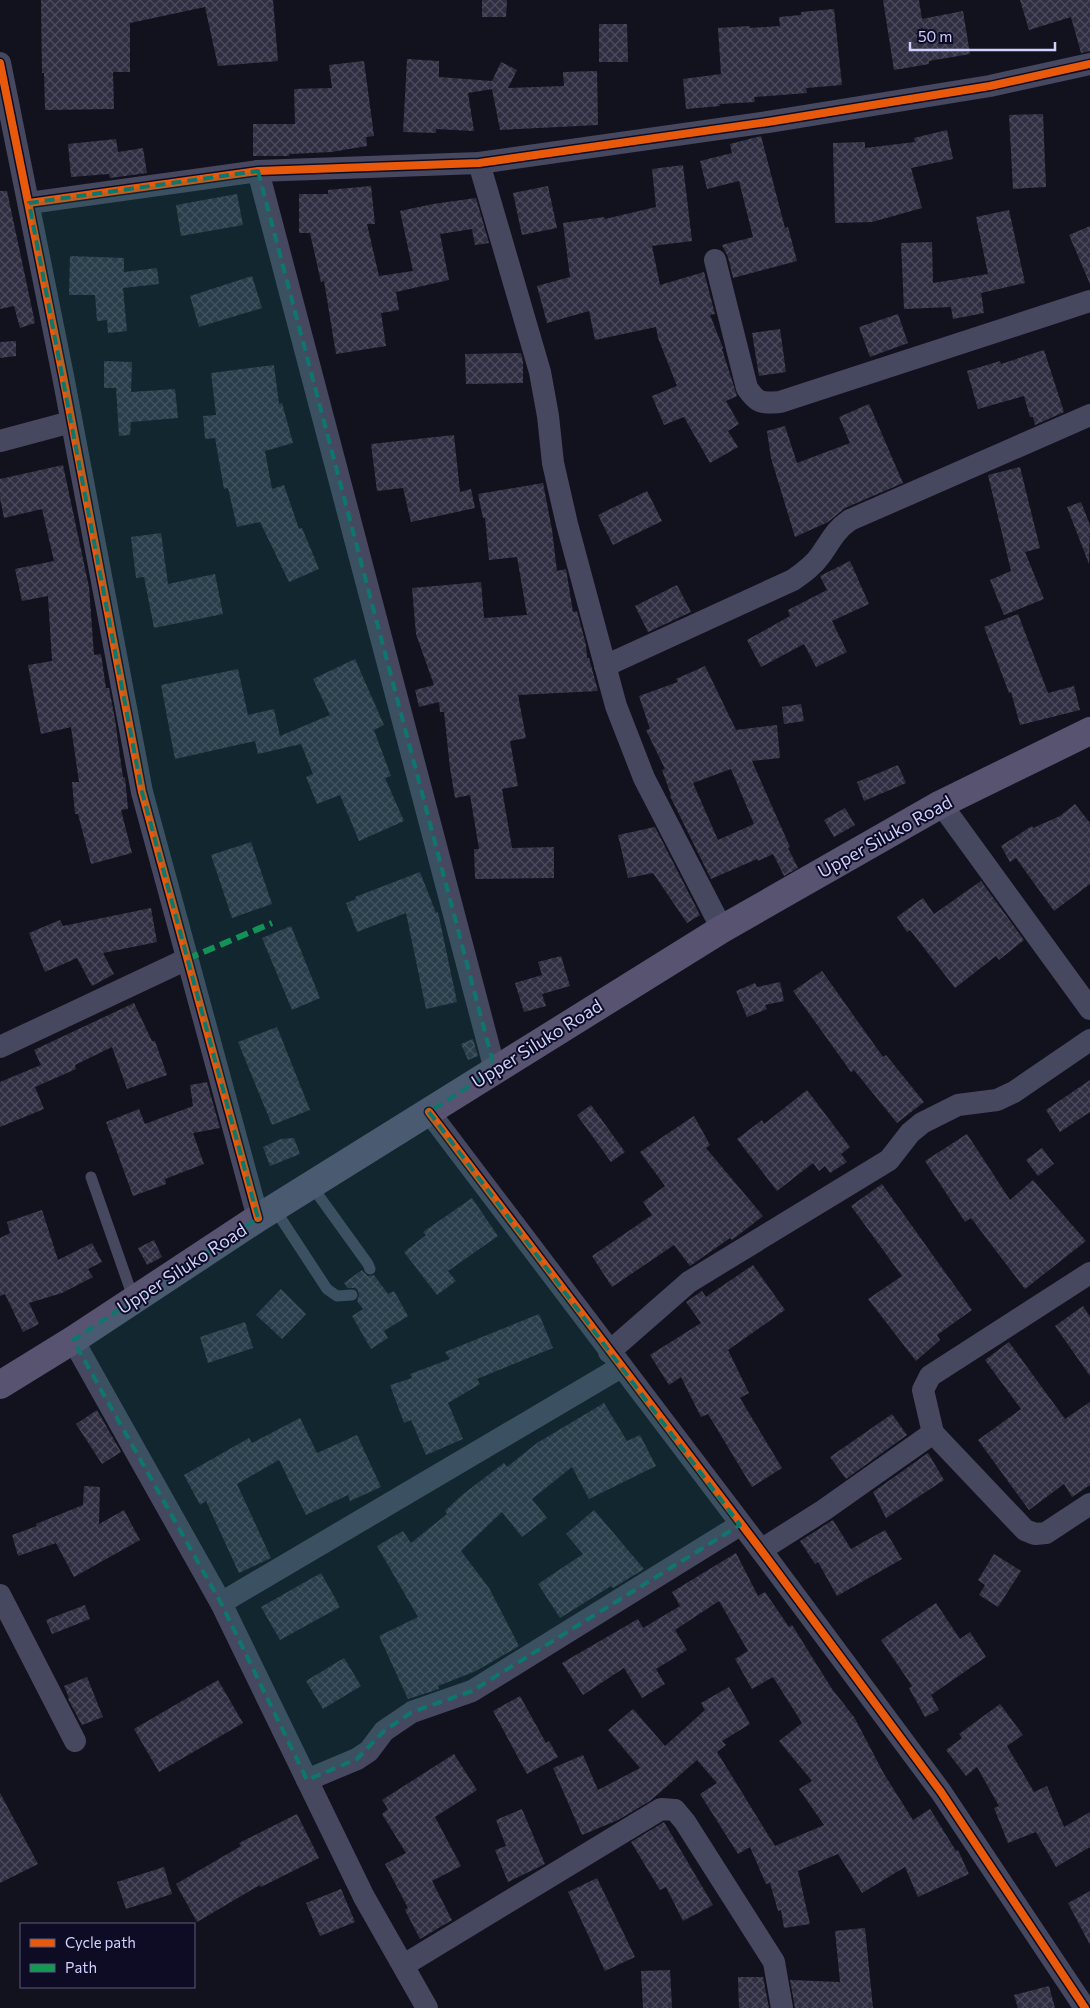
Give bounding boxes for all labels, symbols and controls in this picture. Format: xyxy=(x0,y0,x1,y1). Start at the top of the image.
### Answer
scale bar xyxy=(910,20,1055,52)
text: 50 m xyxy=(918,27,952,45)
street label: Upper Siluko Road xyxy=(814,790,955,882)
street label: Upper Siluko Road xyxy=(467,994,606,1092)
street label: Upper Siluko Road xyxy=(113,1218,250,1318)
legend xyxy=(20,1923,195,1988)
text: Cycle path xyxy=(65,1933,136,1951)
text: Path xyxy=(65,1958,97,1976)

